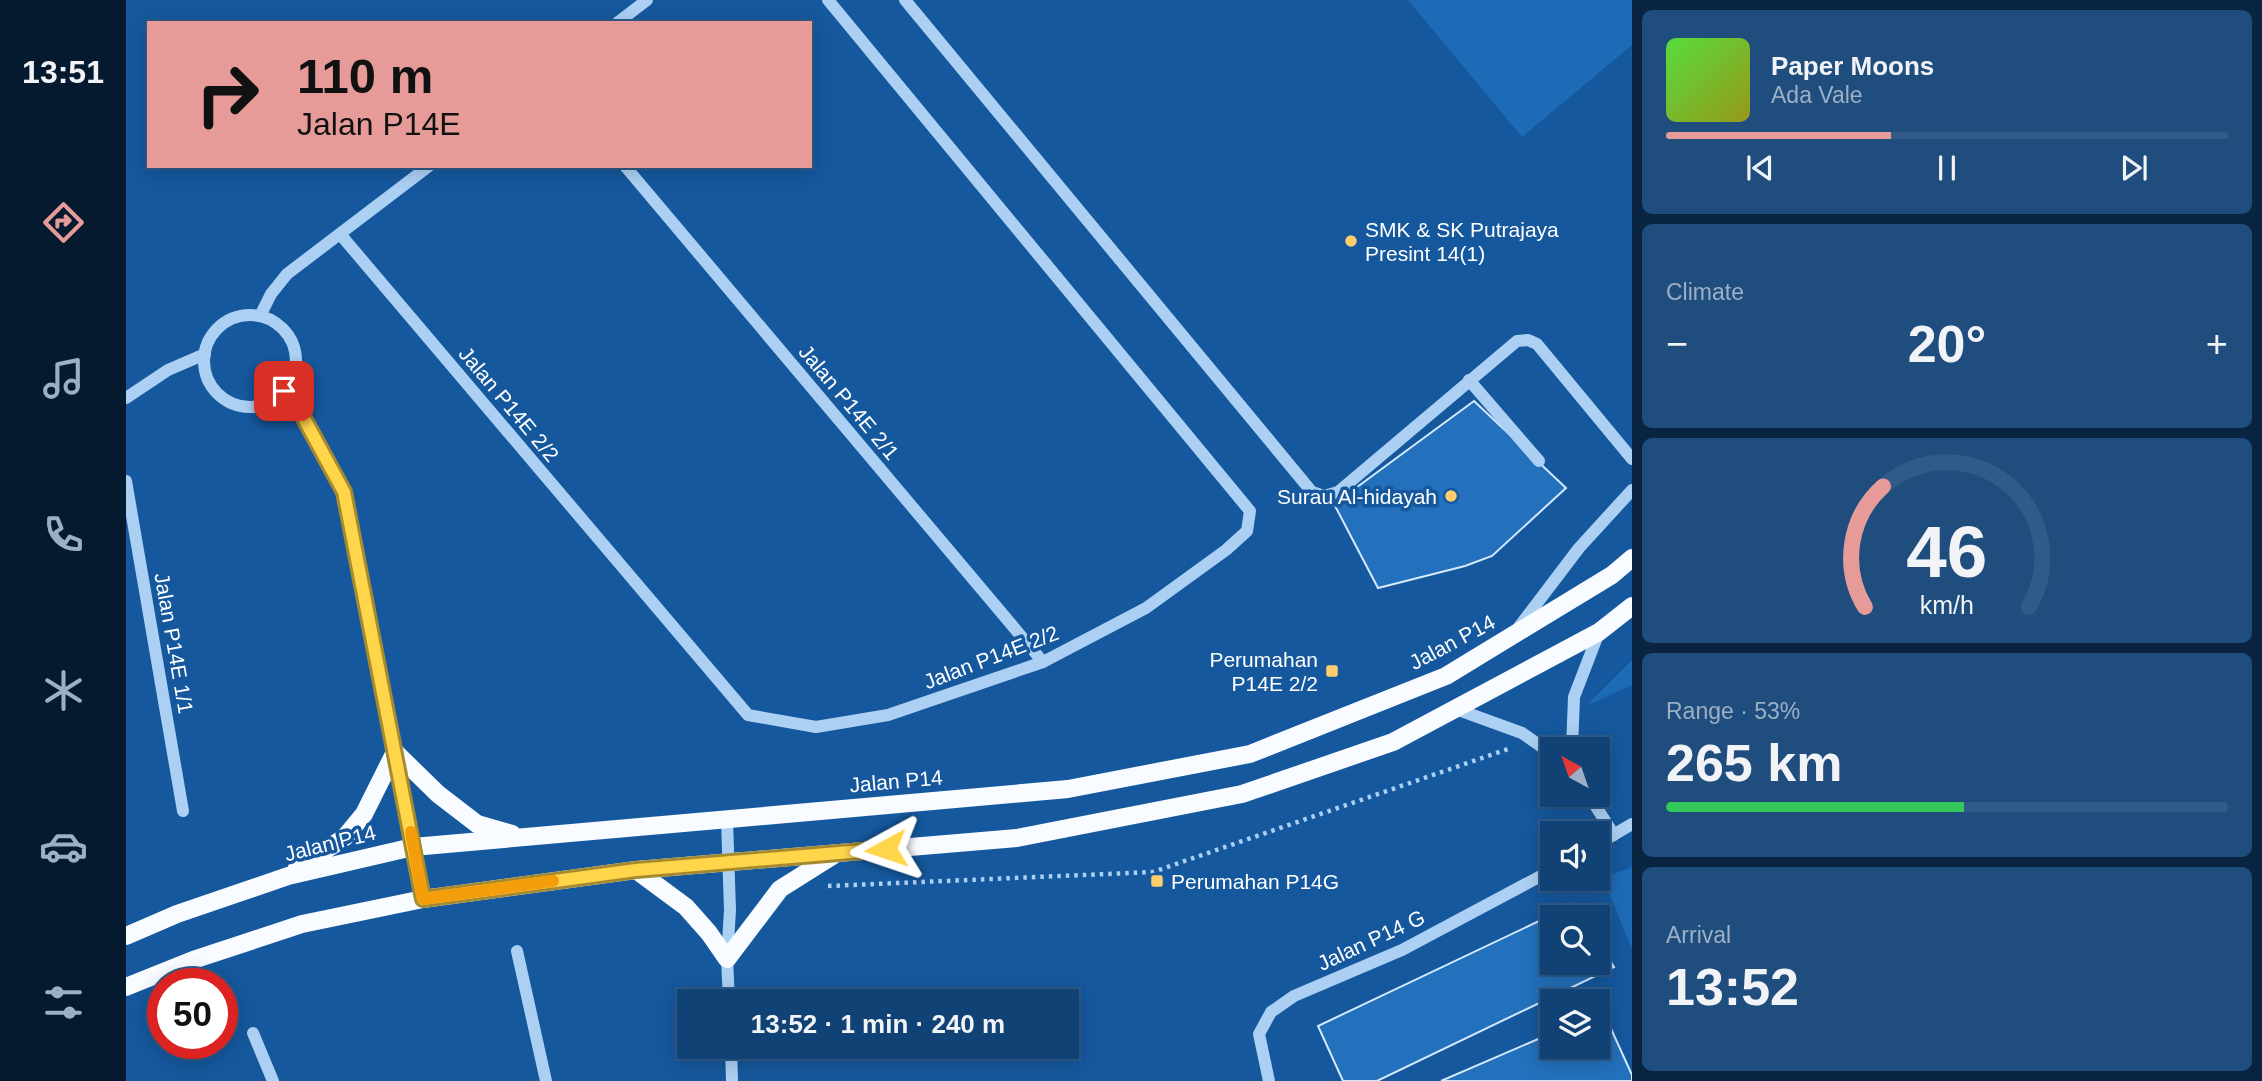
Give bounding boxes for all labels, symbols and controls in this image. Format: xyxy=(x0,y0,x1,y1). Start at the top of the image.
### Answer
icon: right xyxy=(182,49,273,140)
text: 110 m xyxy=(297,49,433,103)
text: Paper Moons xyxy=(1771,51,1934,81)
text: 13:51 xyxy=(22,54,104,90)
text: Ada Vale xyxy=(1771,82,1863,108)
text: Jalan P14E xyxy=(297,106,461,142)
icon: previous xyxy=(1741,149,1779,187)
icon: pause xyxy=(1928,149,1966,187)
icon: next xyxy=(2115,149,2153,187)
icon: directions xyxy=(39,198,88,247)
place label: SMK & SK Putrajaya Presint 14(1) xyxy=(1365,218,1559,265)
marker: SMK & SK Putrajaya Presint 14(1) xyxy=(1343,233,1359,249)
text: Climate xyxy=(1666,279,1744,305)
text: 20° xyxy=(1908,315,1986,373)
text: − xyxy=(1666,323,1688,365)
text: + xyxy=(2206,323,2228,365)
street label: Jalan P14E 2/1 xyxy=(794,340,904,464)
street label: Jalan P14E 2/2 xyxy=(454,342,564,466)
icon: music xyxy=(39,354,88,403)
pin xyxy=(254,361,314,421)
icon: arrive xyxy=(265,372,303,410)
place label: Surau Al-hidayah xyxy=(1277,485,1437,508)
marker: Surau Al-hidayah xyxy=(1443,488,1459,504)
icon: phone xyxy=(39,510,88,559)
text: 46 xyxy=(1907,511,1987,592)
street label: Jalan P14E 1/1 xyxy=(150,571,198,715)
text: km/h xyxy=(1920,590,1974,618)
street label: Jalan P14 xyxy=(1405,610,1499,674)
street label: Jalan P14E 2/2 xyxy=(920,621,1062,693)
place label: Perumahan P14E 2/2 xyxy=(1209,648,1318,695)
marker: Perumahan P14E 2/2 xyxy=(1324,663,1340,679)
icon: climate xyxy=(39,666,88,715)
text: Range · 53% xyxy=(1666,698,1800,724)
text: 265 km xyxy=(1666,734,1842,792)
north arrow xyxy=(1540,737,1610,807)
map controls xyxy=(1540,737,1610,1059)
street label: Jalan P14 xyxy=(848,765,944,797)
position arrow xyxy=(849,812,923,886)
street label: Jalan P14 xyxy=(282,820,378,865)
button: sound xyxy=(1540,821,1610,891)
icon: car xyxy=(39,822,88,871)
place label: Perumahan P14G xyxy=(1171,870,1339,893)
marker: Perumahan P14G xyxy=(1149,873,1165,889)
street label: Jalan P14 G xyxy=(1314,905,1428,975)
button: search xyxy=(1540,905,1610,975)
text: Arrival xyxy=(1666,922,1731,948)
text: 13:52 xyxy=(1666,958,1799,1016)
speed limit sign: 50 xyxy=(147,968,238,1059)
icon: filters xyxy=(39,978,88,1027)
button: layers xyxy=(1540,989,1610,1059)
text: 13:52 · 1 min · 240 m xyxy=(751,1009,1005,1039)

